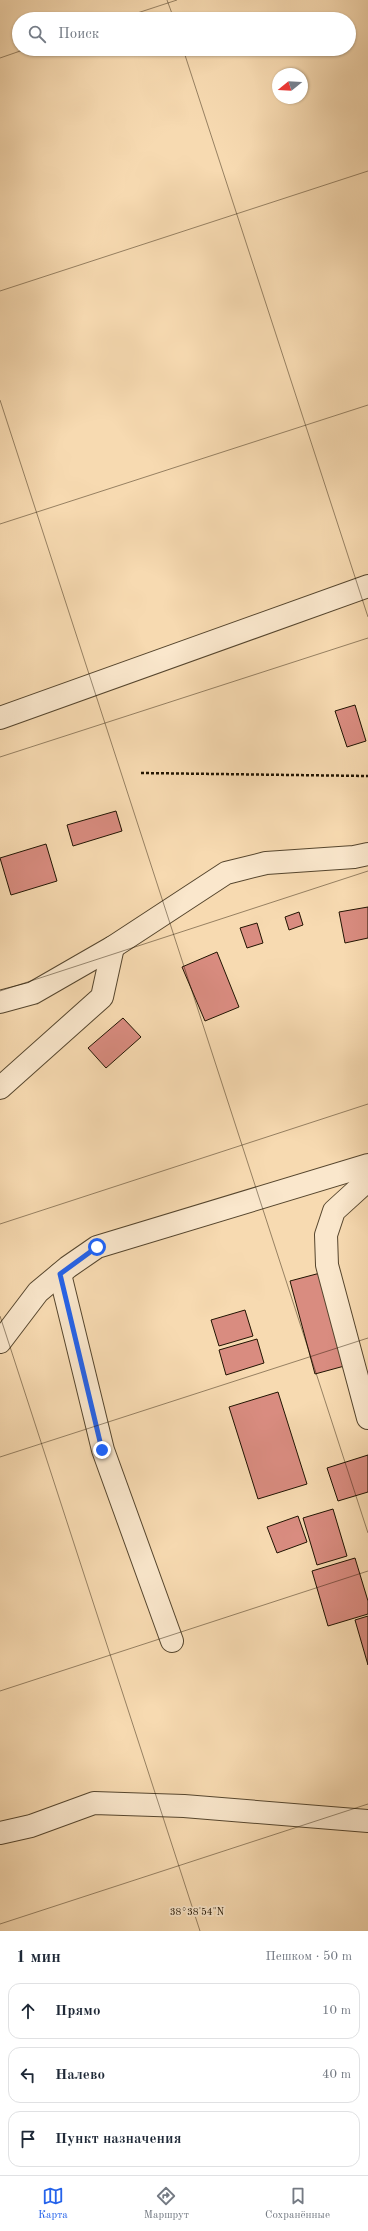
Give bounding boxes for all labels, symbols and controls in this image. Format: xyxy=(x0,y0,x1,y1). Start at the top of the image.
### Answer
search box xyxy=(12,12,356,56)
icon: search xyxy=(26,23,48,45)
text: Поиск xyxy=(58,27,99,42)
north arrow xyxy=(272,68,308,104)
route start xyxy=(88,1238,106,1256)
route end xyxy=(93,1441,111,1459)
text: 38°38'54"N xyxy=(170,1907,225,1917)
text: 1 мин xyxy=(16,1949,61,1966)
text: Пешком · 50 m xyxy=(265,1950,352,1963)
icon: ahead xyxy=(17,2000,39,2022)
text: Прямо xyxy=(55,2004,101,2019)
text: 10 m xyxy=(322,2004,351,2017)
icon: left xyxy=(17,2064,39,2086)
text: Налево xyxy=(55,2068,105,2083)
text: 40 m xyxy=(322,2068,351,2081)
icon: arrive xyxy=(17,2128,39,2150)
text: Пункт назначения xyxy=(55,2132,182,2147)
tab: Карта xyxy=(38,2185,68,2223)
tab: Маршрут xyxy=(144,2185,189,2223)
tab: Сохранённые xyxy=(265,2185,330,2223)

